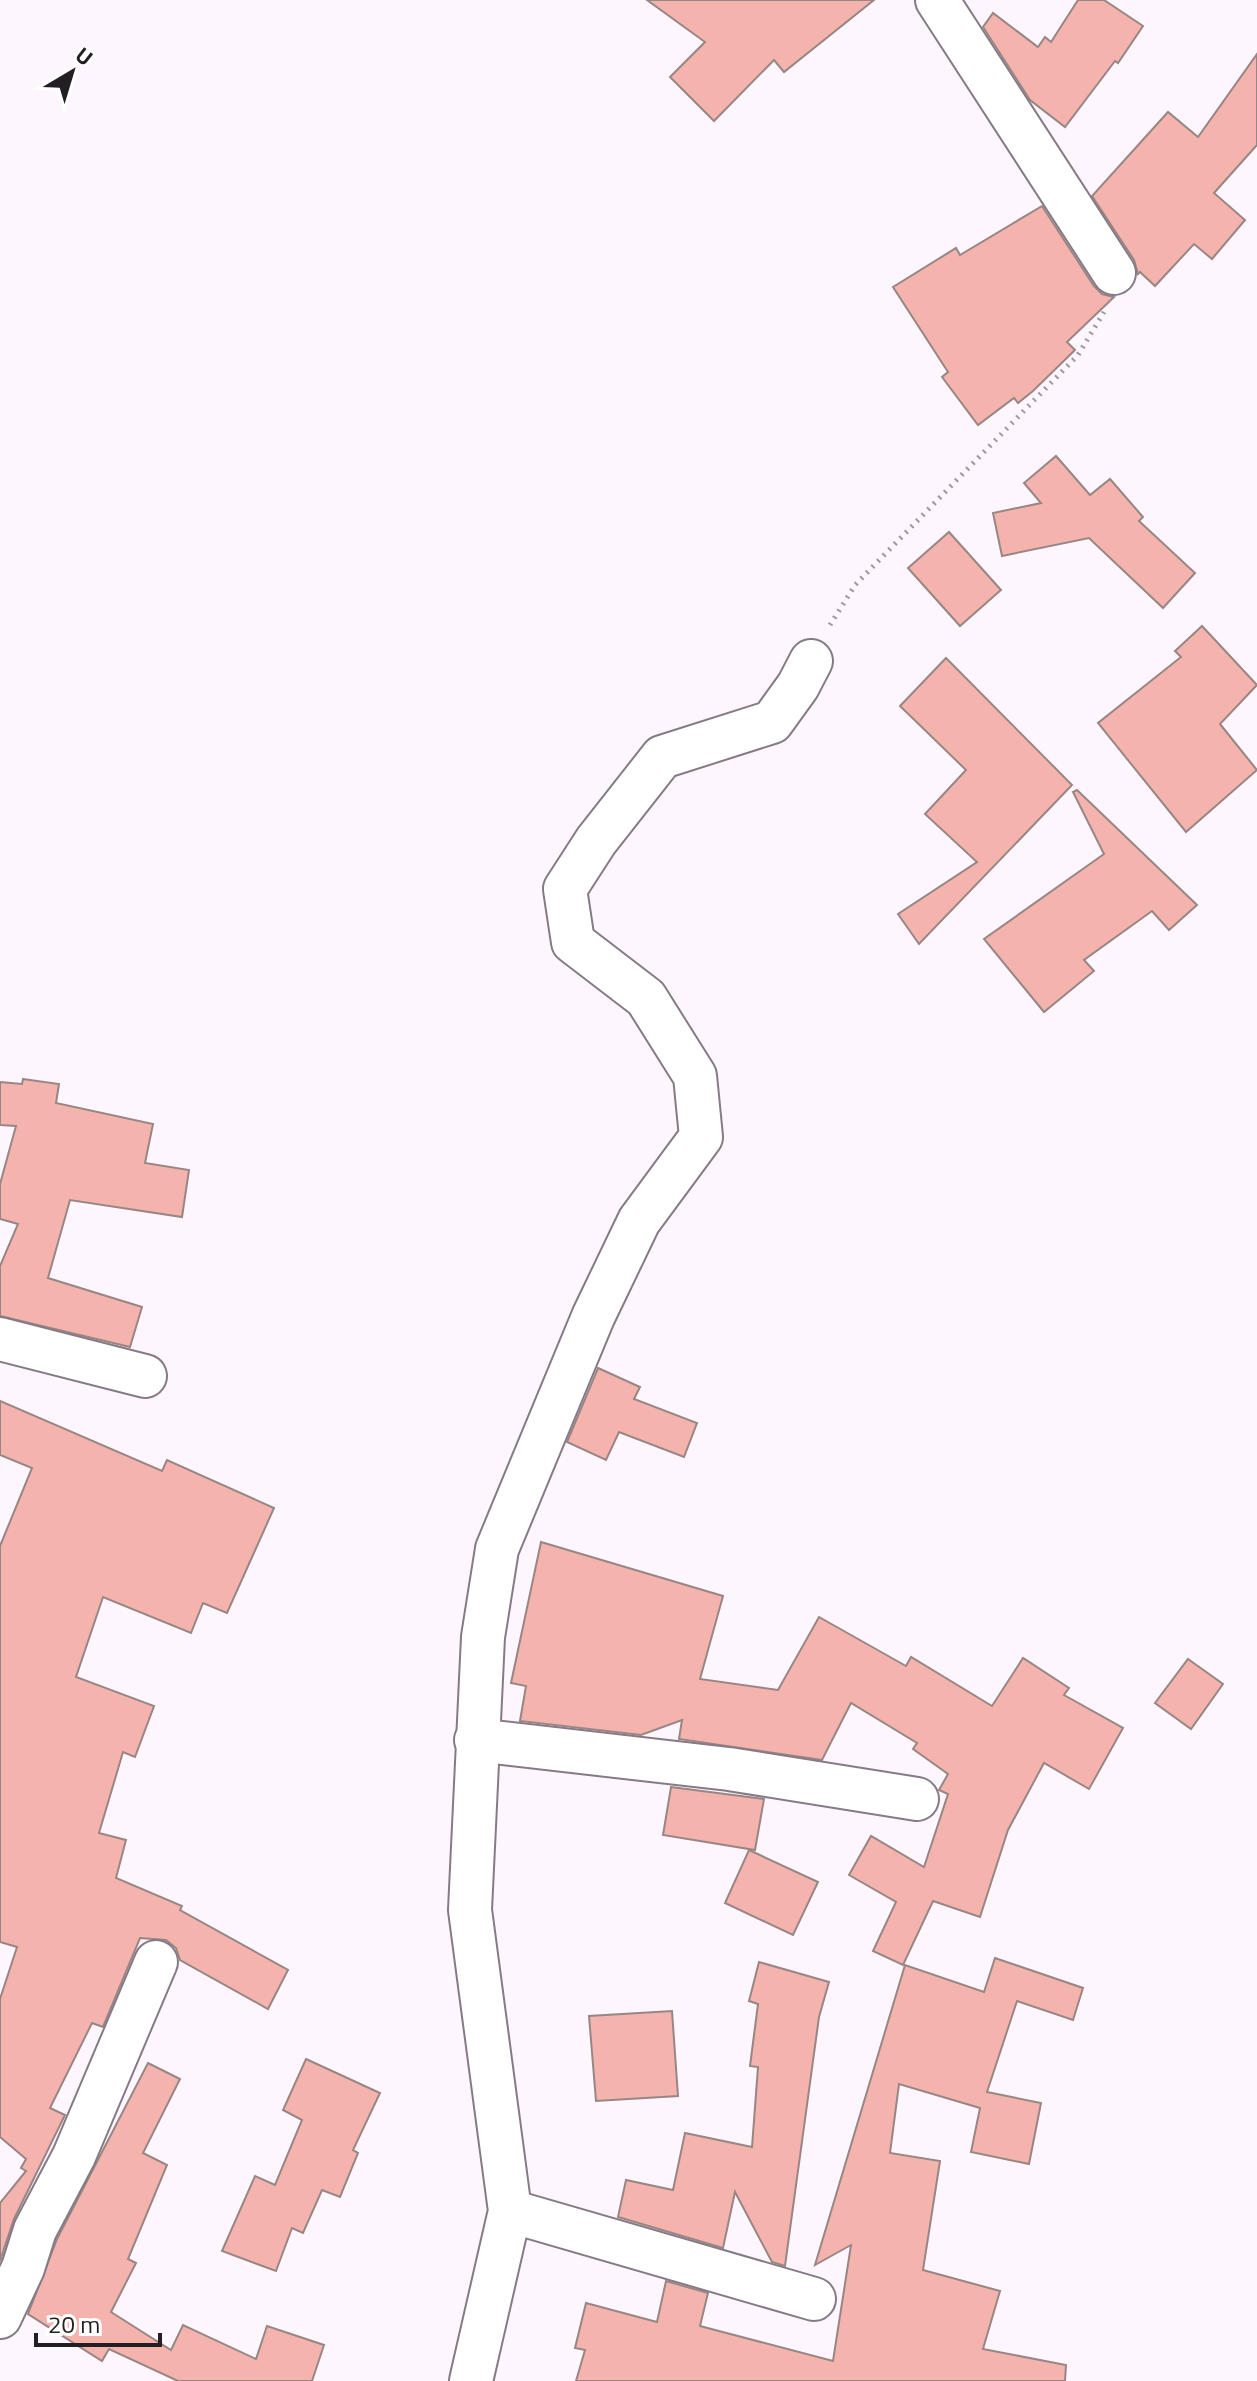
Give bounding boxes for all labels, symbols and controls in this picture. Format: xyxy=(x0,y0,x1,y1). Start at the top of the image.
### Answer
north arrow xyxy=(32,32,112,112)
text: U xyxy=(68,38,100,74)
scale bar xyxy=(36,2297,160,2347)
text: 20 m xyxy=(48,2306,100,2342)

